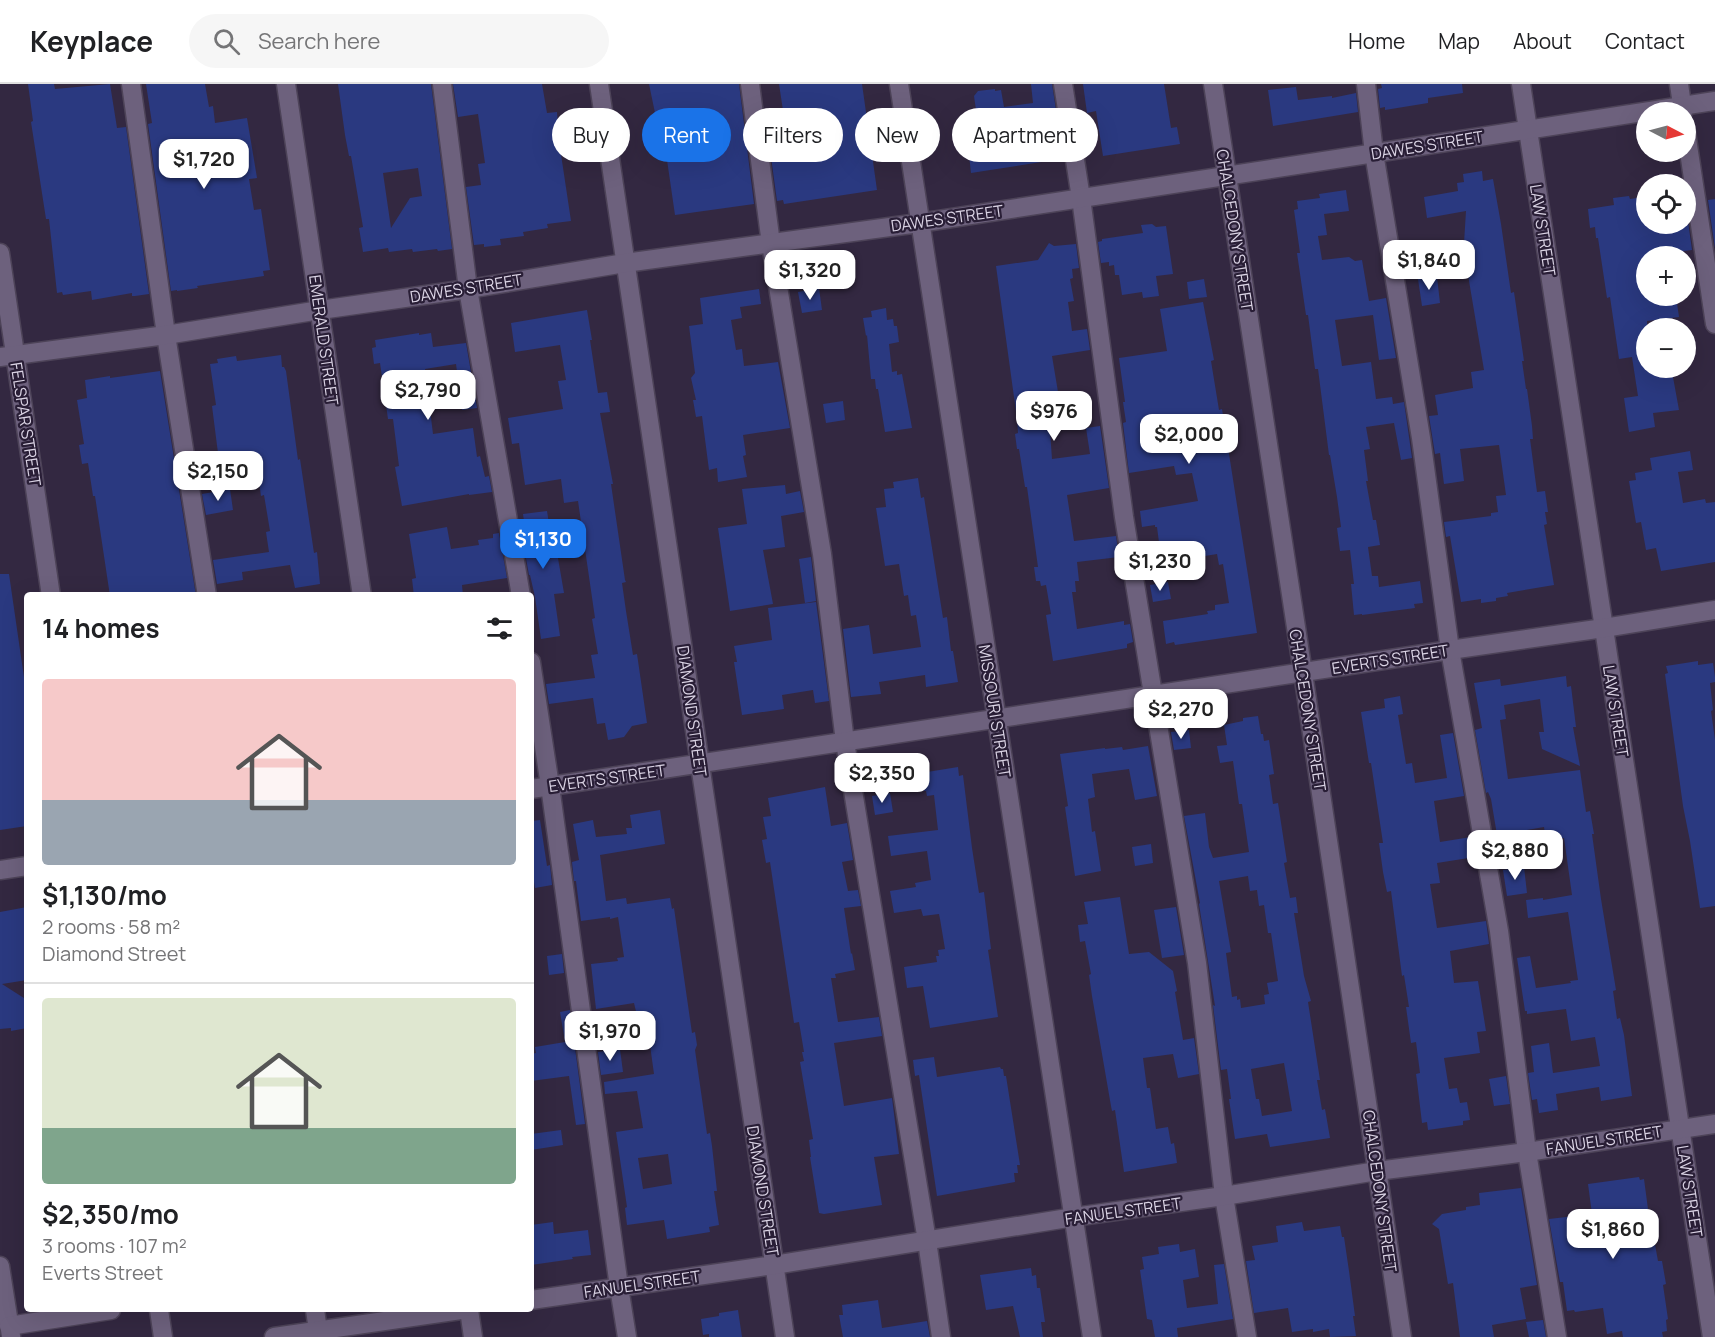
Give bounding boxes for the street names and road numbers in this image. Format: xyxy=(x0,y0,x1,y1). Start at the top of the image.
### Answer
street label: DAWES STREET xyxy=(1369,125,1485,165)
street label: CHALCEDONY STREET xyxy=(1211,148,1259,313)
street label: LAW STREET xyxy=(1525,183,1561,278)
street label: DAWES STREET xyxy=(889,199,1005,237)
street label: DAWES STREET xyxy=(408,268,524,308)
street label: EMERALD STREET xyxy=(304,273,344,407)
street label: FELSPAR STREET xyxy=(5,361,47,488)
street label: CHALCEDONY STREET xyxy=(1284,628,1332,793)
street label: EVERTS STREET xyxy=(1330,639,1450,679)
street label: MISSOURI STREET xyxy=(974,643,1016,779)
street label: DIAMOND STREET xyxy=(672,644,712,778)
street label: LAW STREET xyxy=(1598,664,1634,759)
street label: EVERTS STREET xyxy=(547,759,667,797)
street label: CHALCEDONY STREET xyxy=(1358,1109,1402,1274)
street label: FANUEL STREET xyxy=(1544,1120,1664,1160)
street label: DIAMOND STREET xyxy=(742,1124,784,1258)
street label: LAW STREET xyxy=(1672,1144,1708,1239)
street label: FANUEL STREET xyxy=(1063,1192,1183,1230)
street label: FANUEL STREET xyxy=(582,1265,702,1303)

